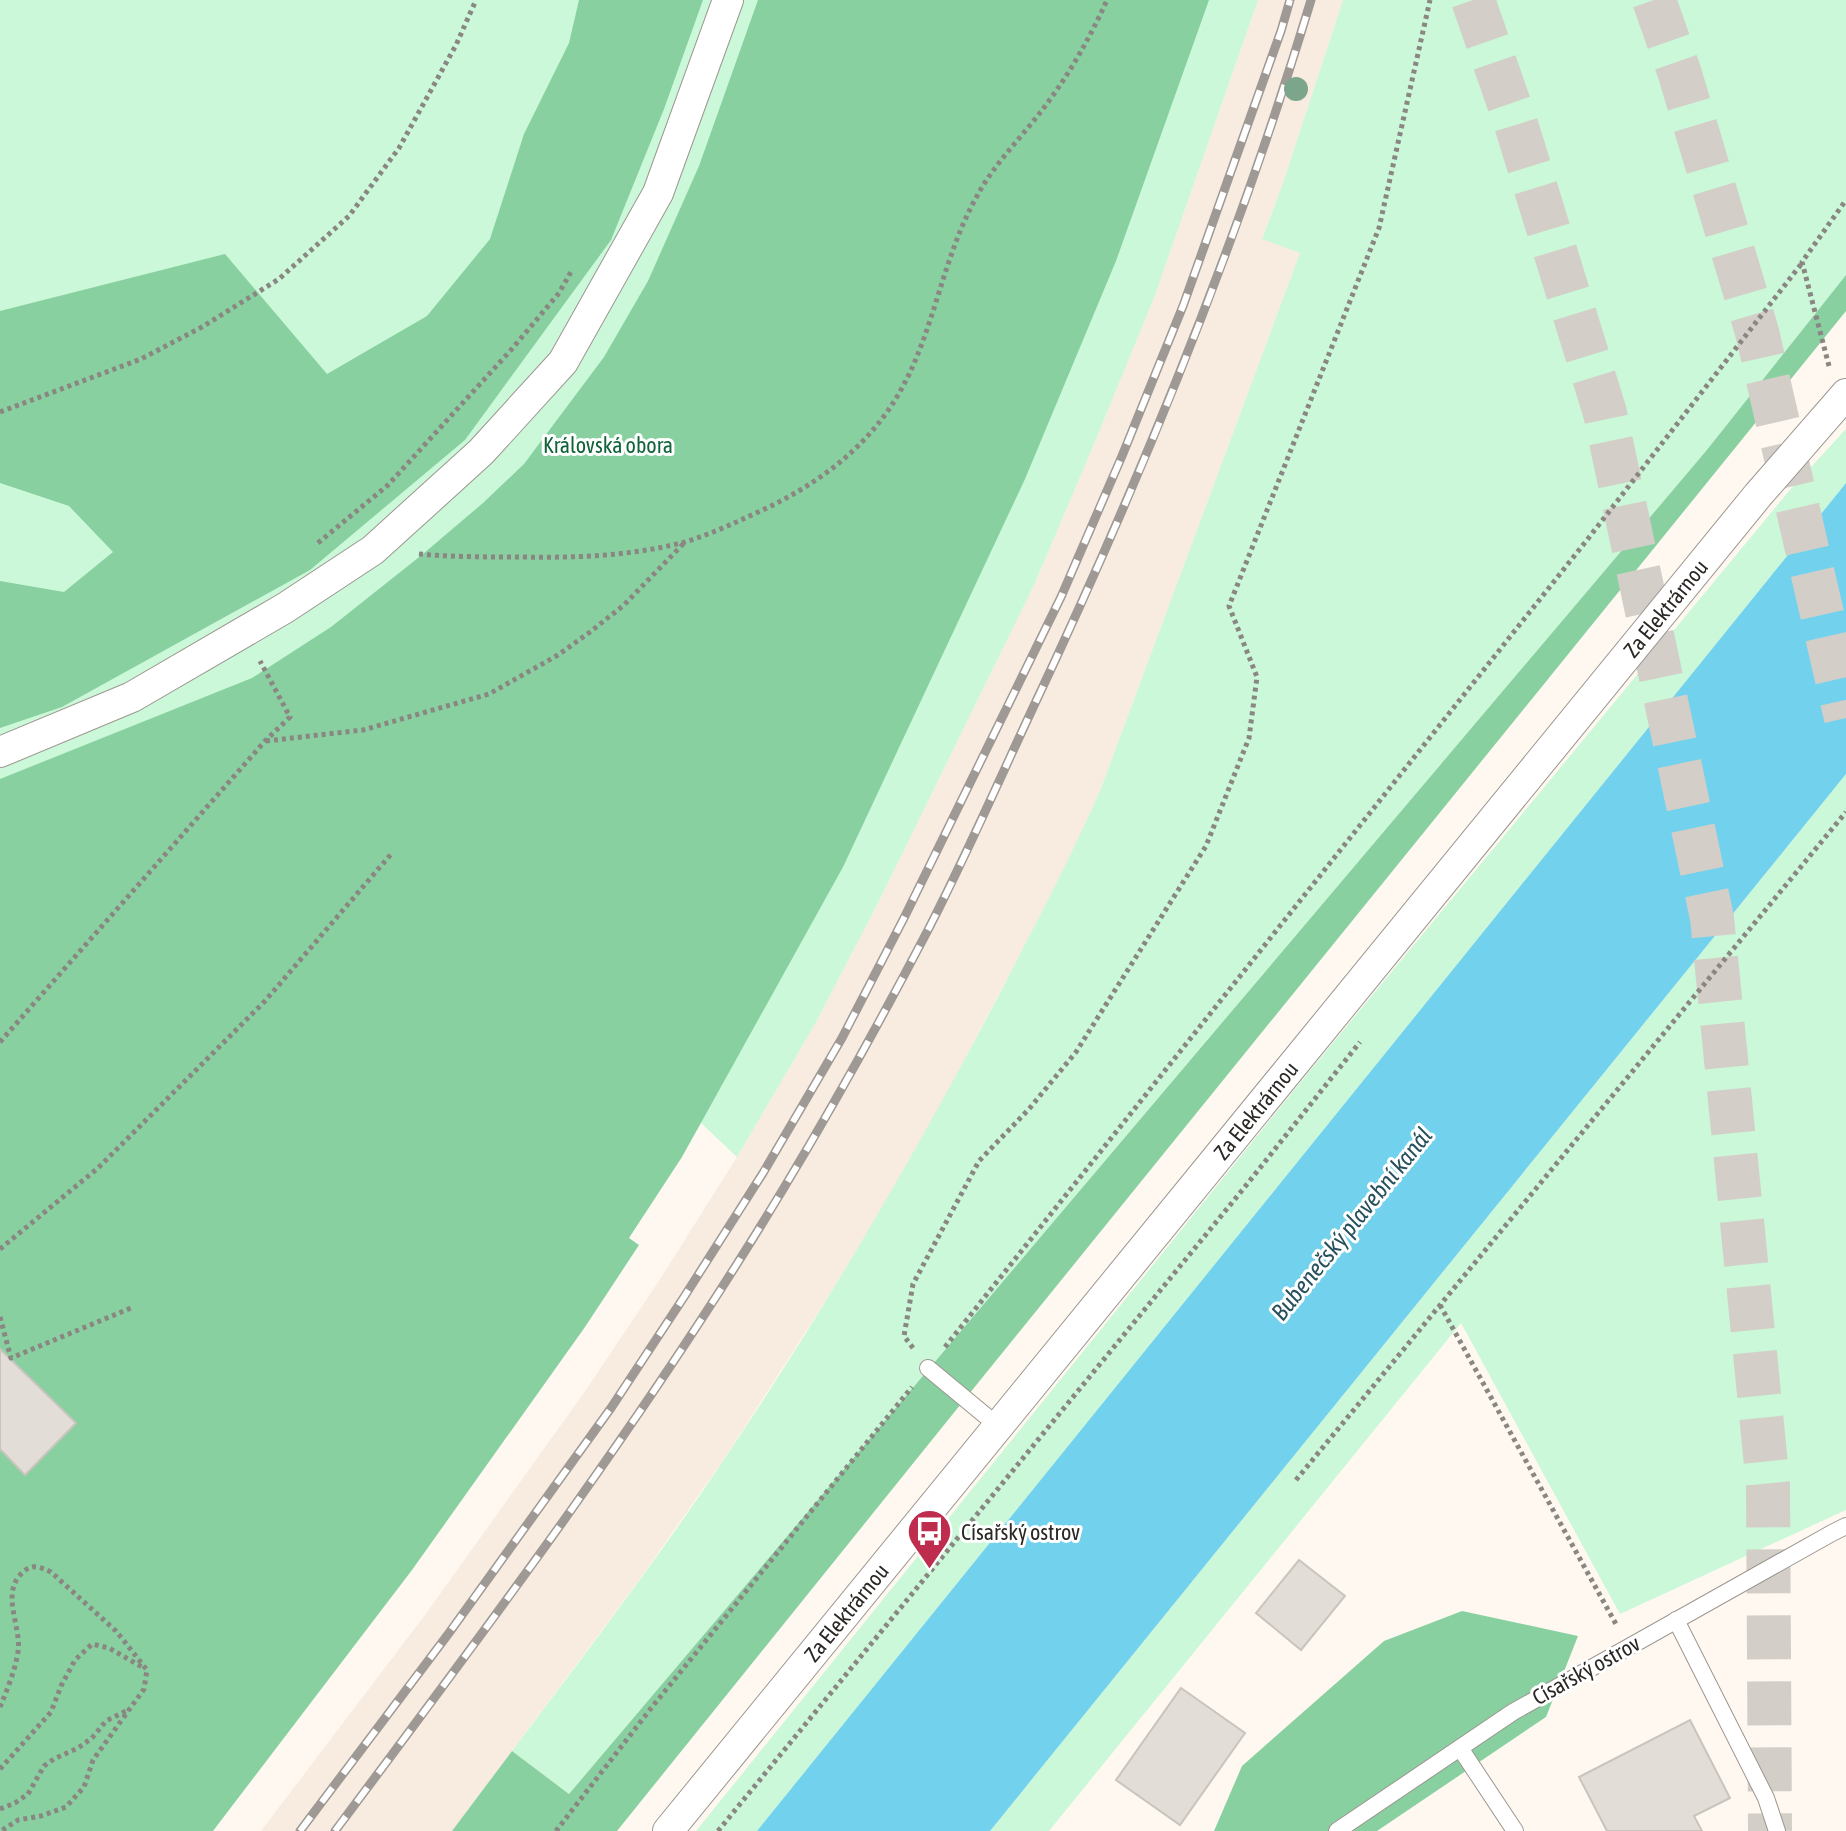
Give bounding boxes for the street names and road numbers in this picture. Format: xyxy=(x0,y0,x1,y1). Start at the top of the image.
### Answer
street label: Za Elektrárnou xyxy=(1618,554,1713,662)
street label: Za Elektrárnou xyxy=(1208,1056,1303,1165)
street label: Za Elektrárnou xyxy=(799,1558,894,1667)
street label: Císařský ostrov xyxy=(1528,1630,1644,1710)

